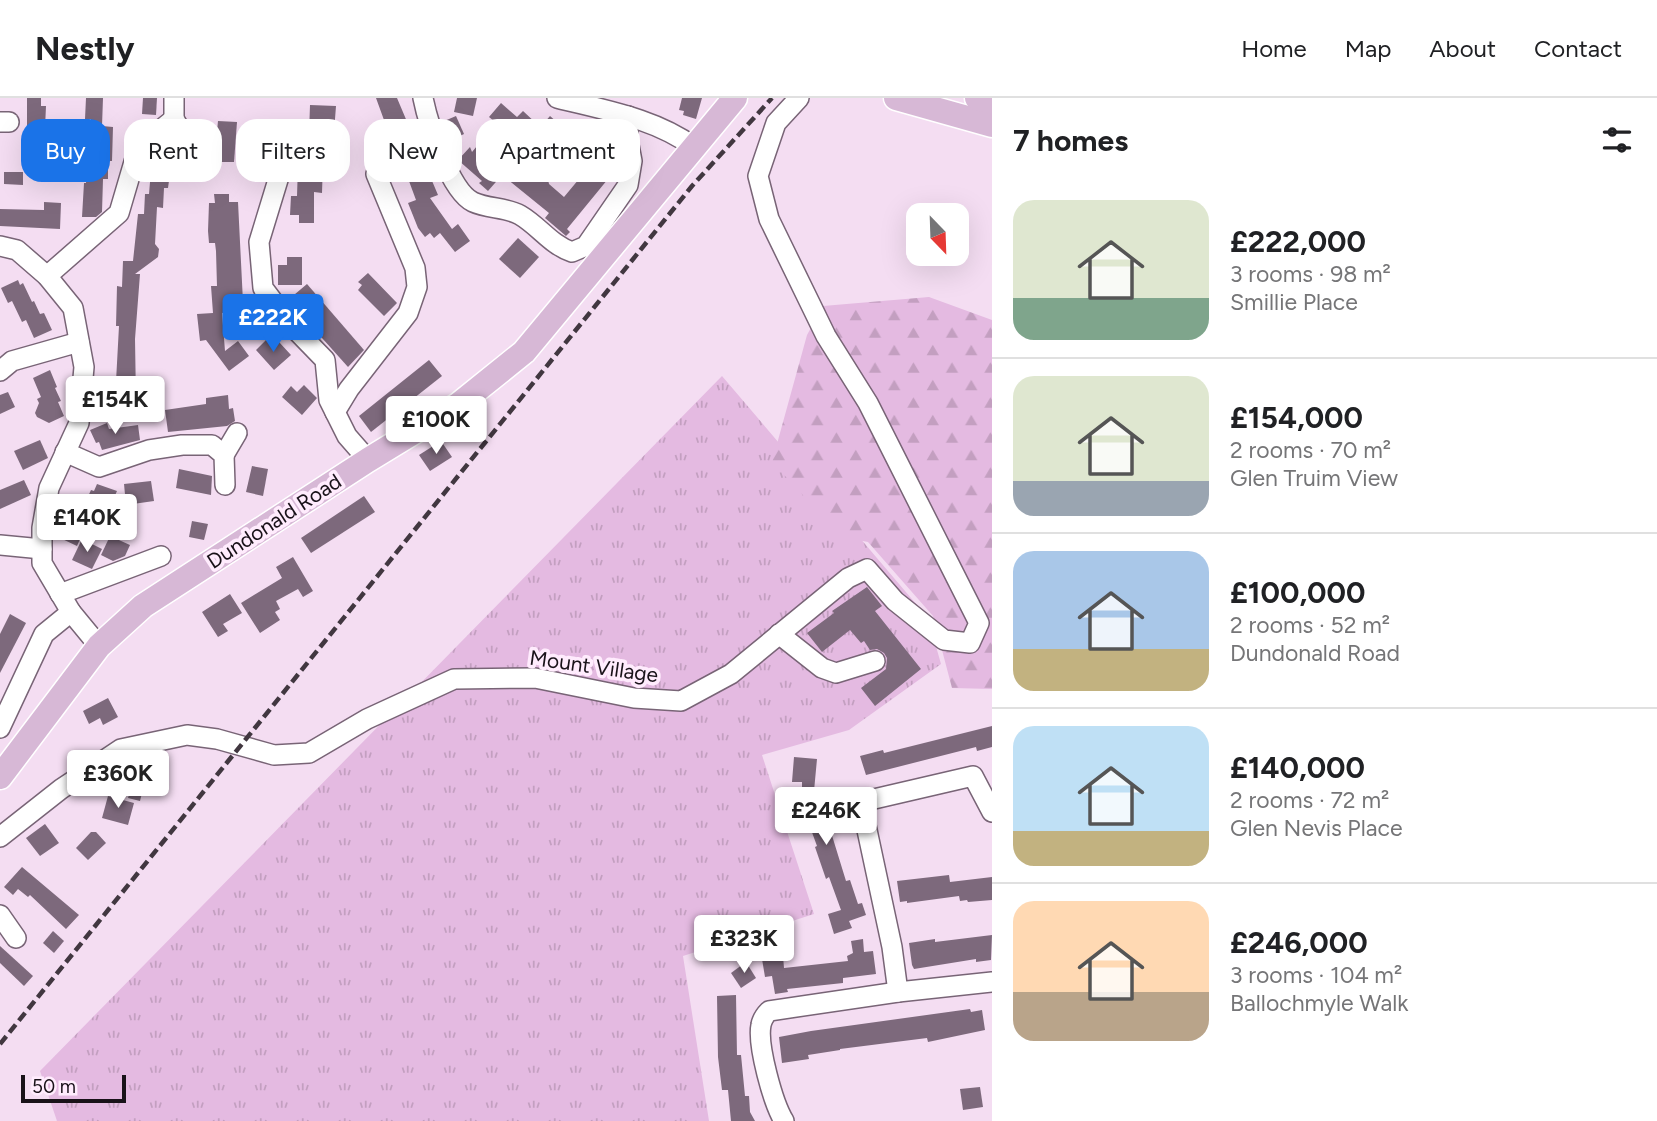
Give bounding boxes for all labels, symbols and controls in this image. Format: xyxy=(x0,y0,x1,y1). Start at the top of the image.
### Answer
text: Nestly xyxy=(35,29,135,68)
text: Home xyxy=(1241,34,1307,63)
text: Map xyxy=(1345,34,1391,63)
text: About xyxy=(1429,34,1496,63)
text: Contact xyxy=(1534,34,1622,63)
chip: Buy xyxy=(21,119,110,182)
chip: Rent xyxy=(124,119,222,182)
chip: Filters xyxy=(236,119,350,182)
chip: New xyxy=(364,119,462,182)
chip: Apartment xyxy=(476,119,640,182)
icon: filters xyxy=(1598,121,1636,159)
text: 7 homes xyxy=(1013,122,1128,159)
north arrow xyxy=(906,203,970,266)
map controls xyxy=(906,203,969,266)
text: £222,000 xyxy=(1230,223,1366,260)
icon: home xyxy=(1069,228,1153,312)
text: 3 rooms · 98 m² xyxy=(1230,260,1391,288)
text: Smillie Place xyxy=(1230,288,1358,316)
pin: £222K xyxy=(224,294,322,354)
text: £222K xyxy=(239,303,307,331)
pin: £154K xyxy=(66,376,164,436)
text: £154K xyxy=(82,385,148,413)
pin: £100K xyxy=(387,396,485,456)
text: £154,000 xyxy=(1230,399,1363,436)
icon: home xyxy=(1069,404,1153,488)
text: £100K xyxy=(402,405,470,433)
text: 2 rooms · 70 m² xyxy=(1230,436,1391,464)
text: Glen Truim View xyxy=(1230,464,1398,492)
street label: Dundonald Road xyxy=(202,468,346,574)
pin: £140K xyxy=(38,494,136,554)
text: £140K xyxy=(53,503,121,531)
text: £100,000 xyxy=(1230,574,1365,611)
icon: home xyxy=(1069,579,1153,663)
text: 2 rooms · 52 m² xyxy=(1230,611,1390,639)
text: Dundonald Road xyxy=(1230,639,1400,667)
street label: Mount Village xyxy=(528,645,660,687)
text: £140,000 xyxy=(1230,749,1365,786)
pin: £360K xyxy=(69,750,167,810)
icon: home xyxy=(1069,754,1153,838)
text: £360K xyxy=(83,759,153,787)
text: 2 rooms · 72 m² xyxy=(1230,786,1389,814)
pin: £246K xyxy=(777,788,875,847)
text: £246K xyxy=(791,796,861,824)
text: Glen Nevis Place xyxy=(1230,814,1402,842)
pin: £323K xyxy=(695,916,793,975)
text: £323K xyxy=(710,924,778,952)
text: £246,000 xyxy=(1230,924,1368,961)
icon: home xyxy=(1069,929,1153,1013)
text: 3 rooms · 104 m² xyxy=(1230,961,1402,989)
text: Ballochmyle Walk xyxy=(1230,989,1408,1017)
scale bar xyxy=(21,1072,126,1104)
text: 50 m xyxy=(32,1075,76,1098)

